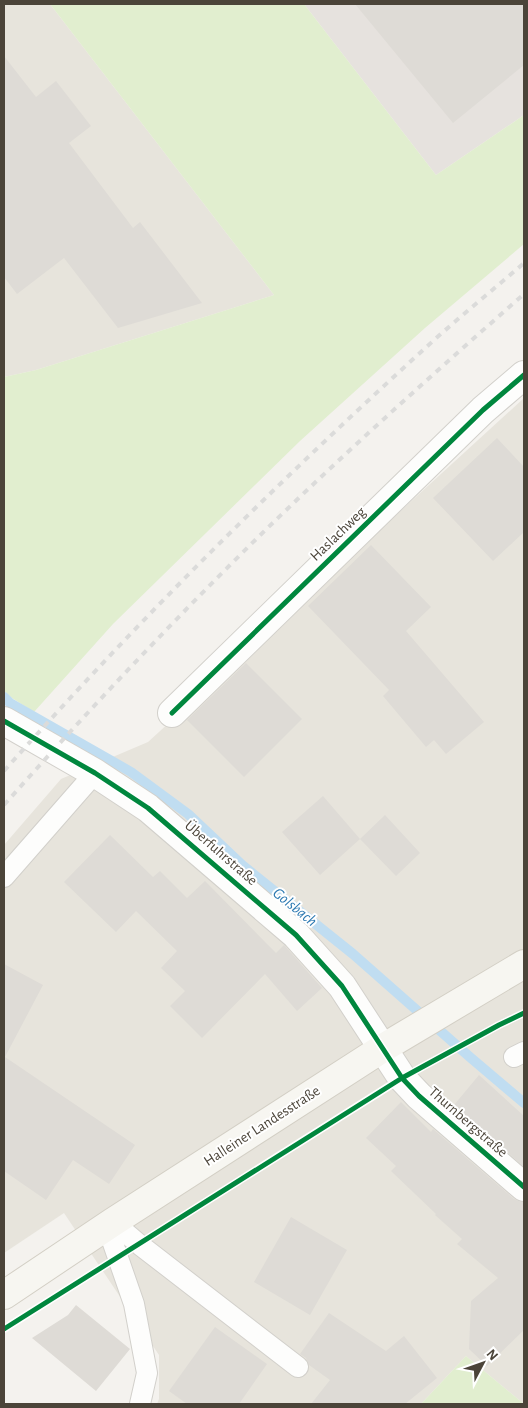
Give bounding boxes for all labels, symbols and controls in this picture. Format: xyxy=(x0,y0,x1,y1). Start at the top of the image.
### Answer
street label: Haslachweg xyxy=(307,504,369,564)
street label: Überfuhrstraße xyxy=(182,816,262,888)
water label: Golsbach xyxy=(270,885,320,929)
street label: Halleiner Landesstraße xyxy=(201,1083,323,1169)
street label: Thurnbergstraße xyxy=(426,1084,510,1160)
north arrow xyxy=(458,1338,508,1388)
text: N xyxy=(484,1347,501,1363)

